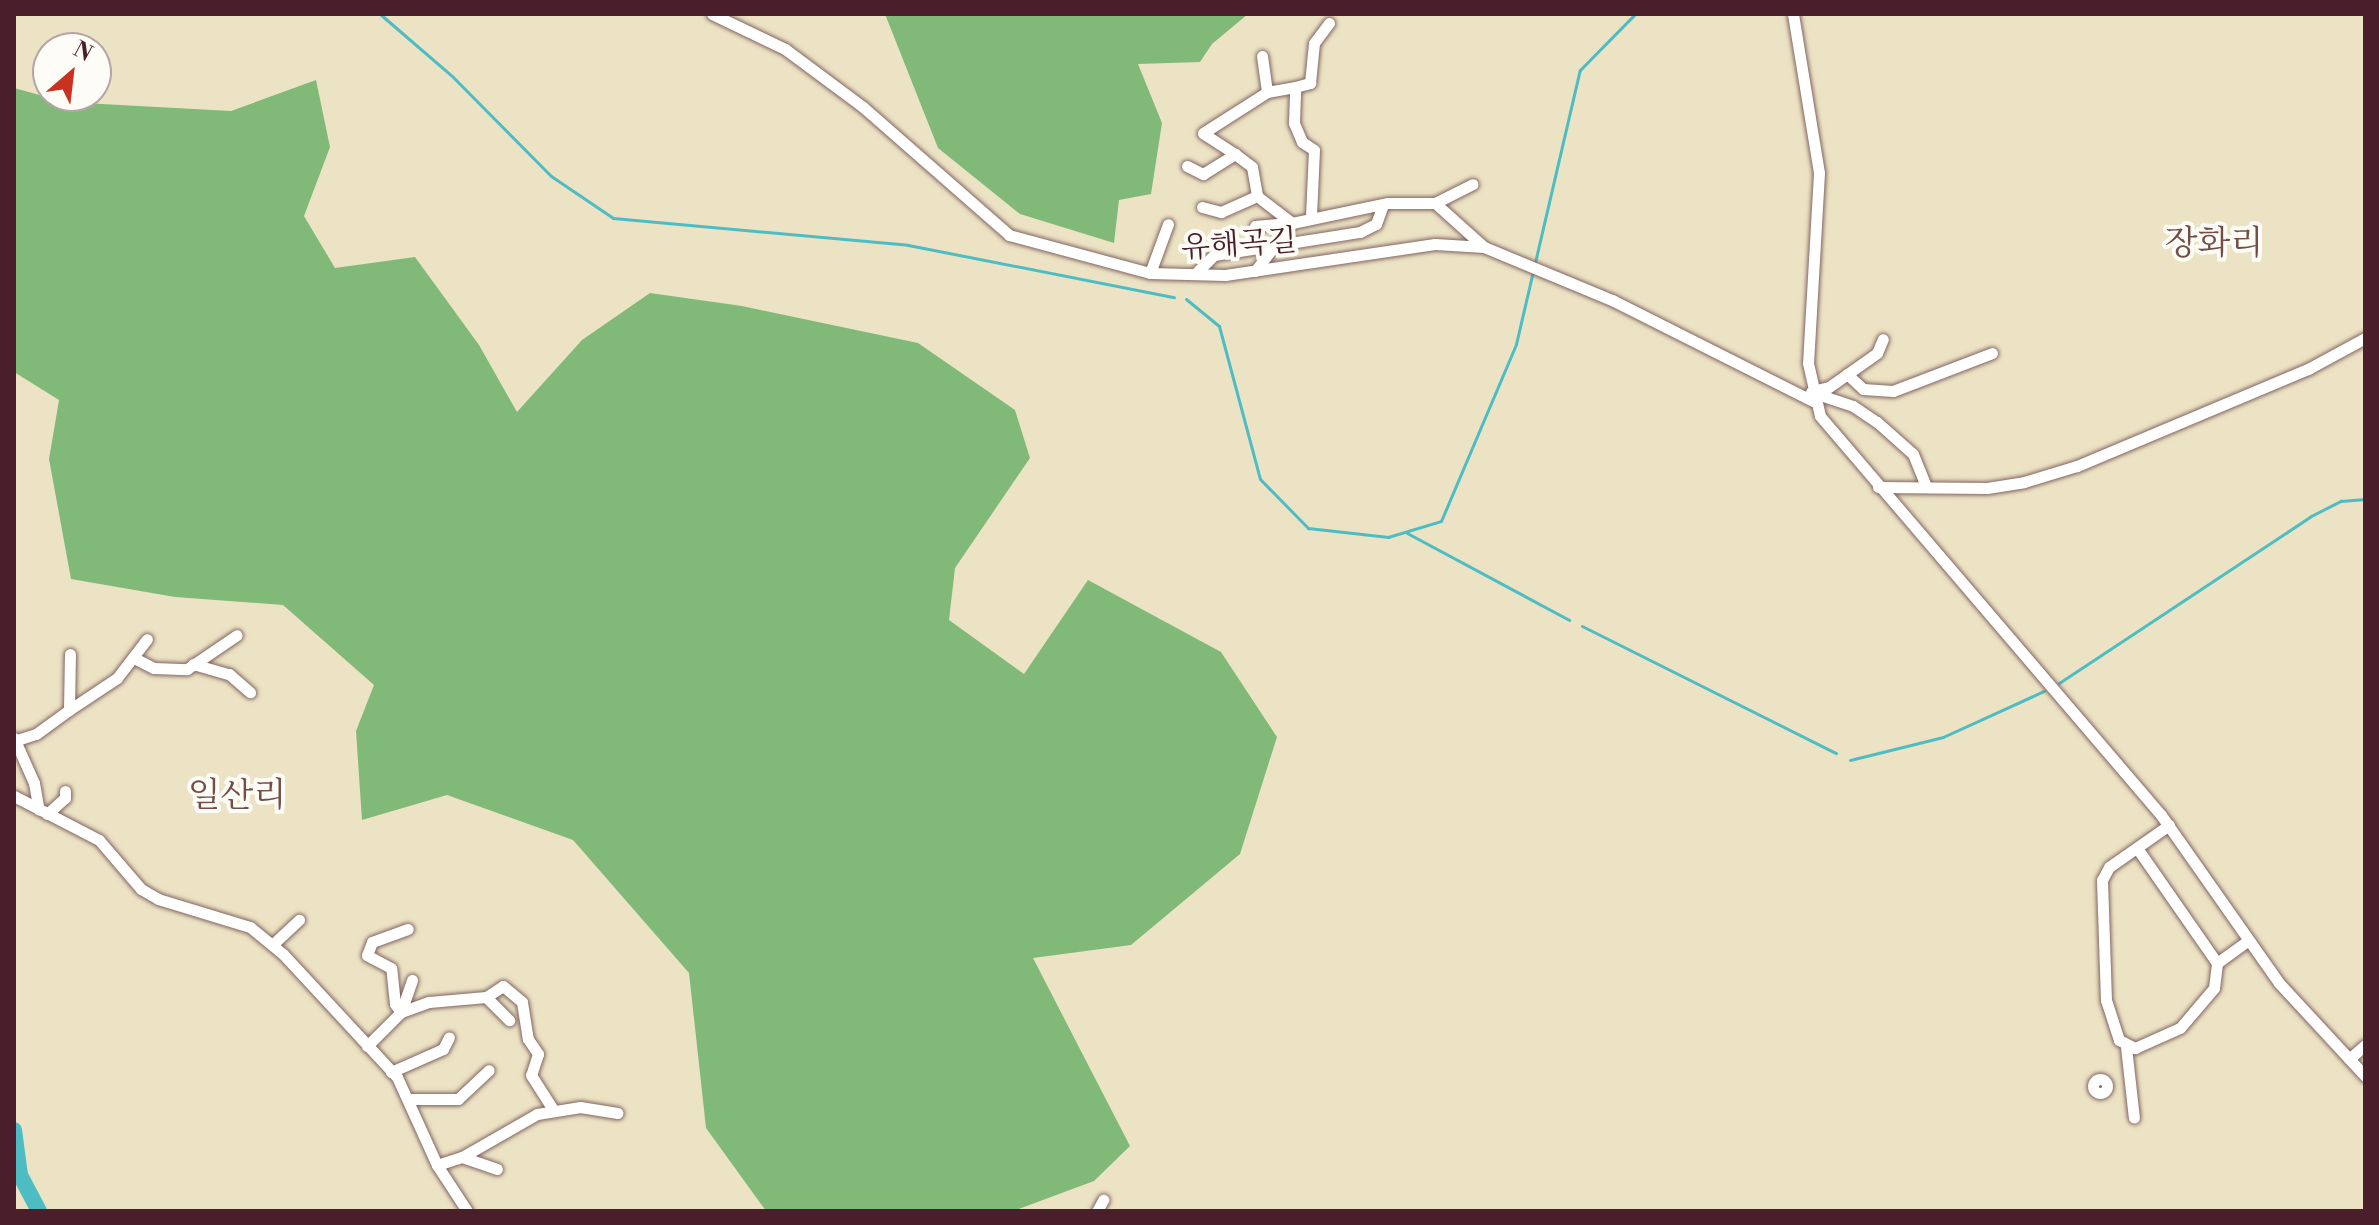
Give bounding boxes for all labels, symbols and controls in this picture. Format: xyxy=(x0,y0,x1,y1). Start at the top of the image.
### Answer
north arrow xyxy=(32,32,112,112)
text: N xyxy=(69,36,97,68)
street label: 유해곡길 xyxy=(1180,223,1298,267)
district label: 장화리 xyxy=(2165,225,2263,265)
district label: 일산리 xyxy=(188,777,286,817)

